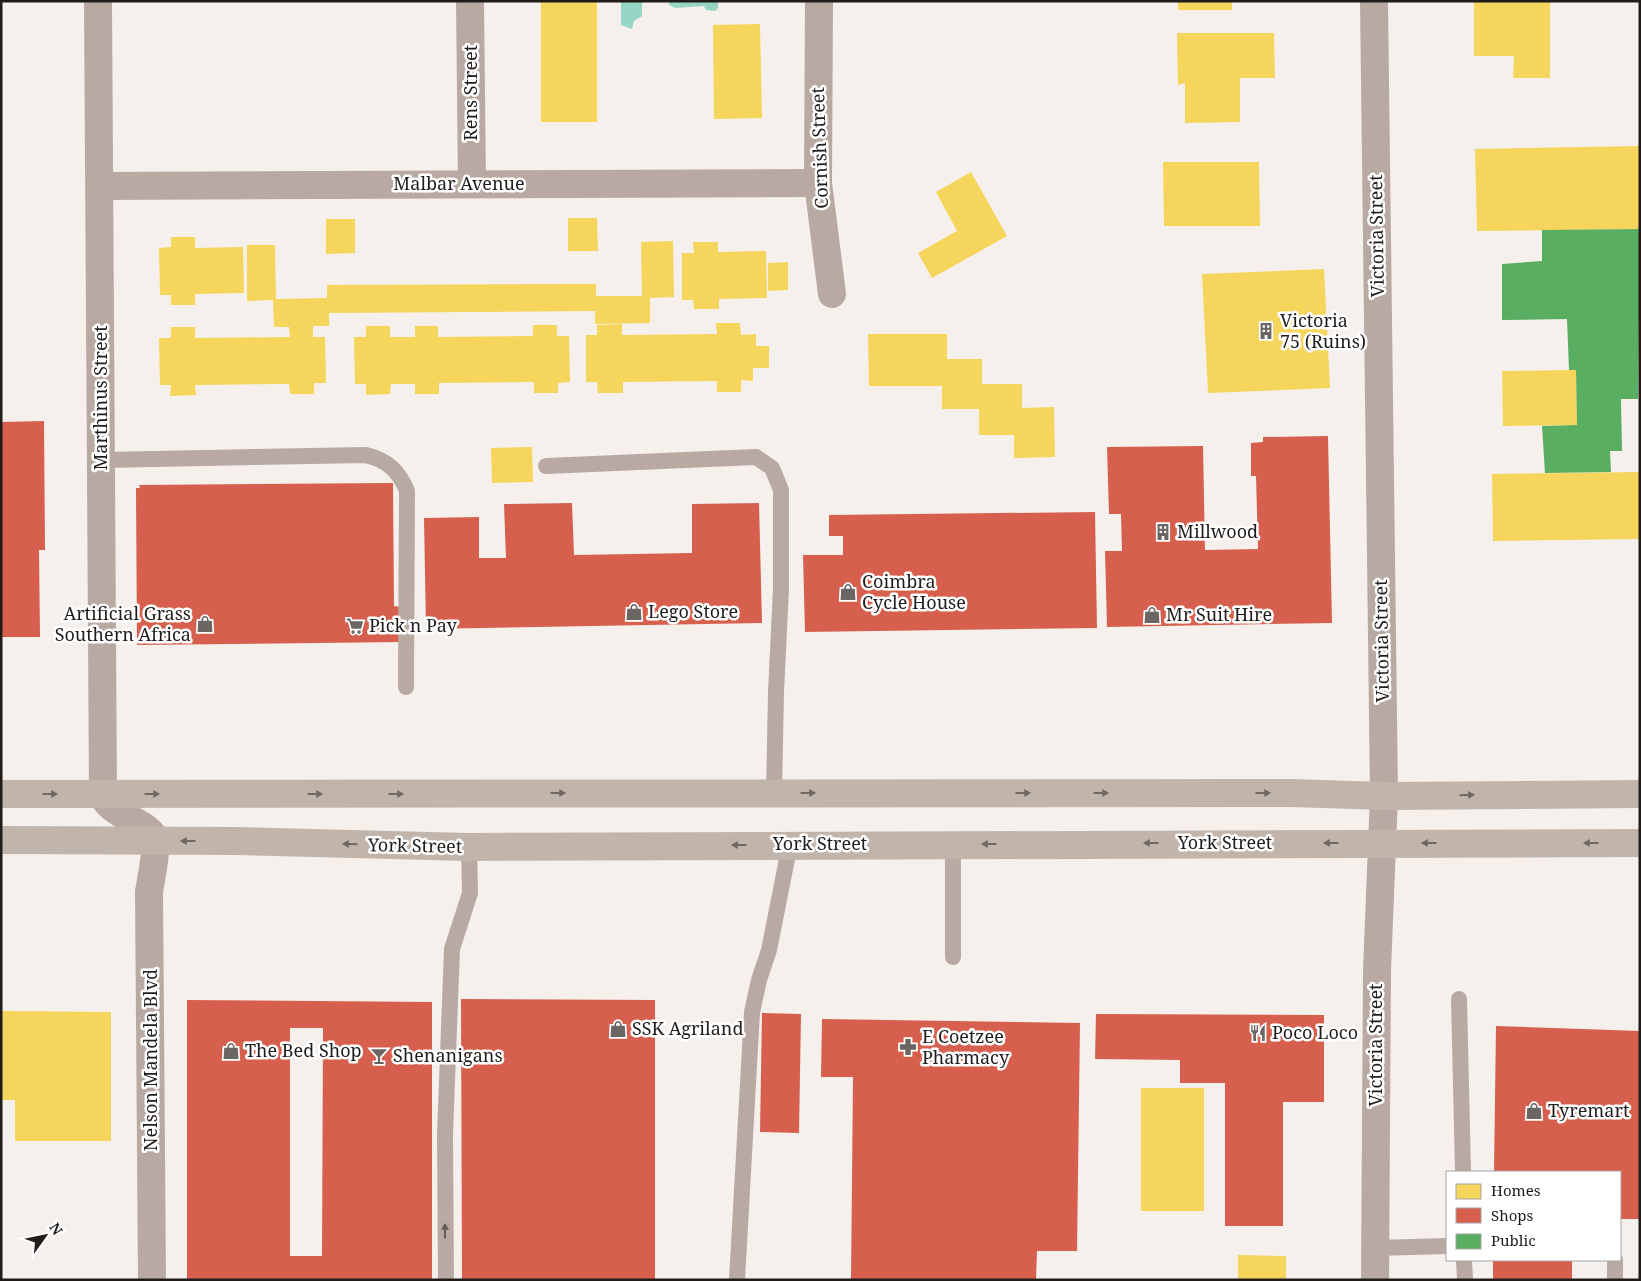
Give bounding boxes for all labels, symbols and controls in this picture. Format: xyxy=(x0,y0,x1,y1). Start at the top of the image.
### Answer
street label: Rens Street xyxy=(458,45,482,141)
street label: Cornish Street xyxy=(805,87,833,209)
street label: Malbar Avenue xyxy=(393,171,525,195)
street label: Victoria Street xyxy=(1363,174,1389,298)
place label: Victoria 75 (Ruins) xyxy=(1280,308,1366,353)
building icon: Victoria 75 (Ruins) xyxy=(1256,321,1276,341)
street label: Marthinus Street xyxy=(88,325,112,471)
place label: Millwood xyxy=(1177,519,1258,543)
building icon: Millwood xyxy=(1153,522,1173,542)
place label: Coimbra Cycle House xyxy=(862,569,966,614)
street label: Victoria Street xyxy=(1368,579,1394,703)
shop icon: Coimbra Cycle House xyxy=(838,582,858,602)
place label: Lego Store xyxy=(648,599,738,623)
place label: Artificial Grass Southern Africa xyxy=(55,601,191,646)
shop icon: Lego Store xyxy=(624,602,644,622)
place label: Mr Suit Hire xyxy=(1166,602,1272,626)
shop icon: Mr Suit Hire xyxy=(1142,605,1162,625)
place label: Pick n Pay xyxy=(369,613,458,637)
shop icon: Artificial Grass Southern Africa xyxy=(195,614,215,634)
supermarket icon: Pick n Pay xyxy=(345,616,365,636)
one-way arrow xyxy=(551,789,567,797)
one-way arrow xyxy=(801,789,817,797)
one-way arrow xyxy=(1016,789,1032,797)
one-way arrow xyxy=(1093,789,1109,797)
one-way arrow xyxy=(1255,789,1271,797)
one-way arrow xyxy=(42,790,58,798)
one-way arrow xyxy=(144,790,160,798)
one-way arrow xyxy=(307,790,323,798)
one-way arrow xyxy=(388,790,404,798)
one-way arrow xyxy=(1460,791,1476,799)
street label: York Street xyxy=(1177,830,1272,854)
street label: York Street xyxy=(772,831,867,855)
street label: York Street xyxy=(367,832,462,858)
one-way arrow xyxy=(180,837,196,845)
one-way arrow xyxy=(1143,839,1159,847)
one-way arrow xyxy=(1323,839,1339,847)
one-way arrow xyxy=(1420,839,1436,847)
one-way arrow xyxy=(1583,839,1599,847)
one-way arrow xyxy=(342,840,358,848)
one-way arrow xyxy=(981,840,997,848)
one-way arrow xyxy=(731,841,747,849)
street label: Nelson Mandela Blvd xyxy=(138,969,162,1151)
street label: Victoria Street xyxy=(1363,984,1387,1106)
place label: SSK Agriland xyxy=(632,1016,744,1040)
shop icon: SSK Agriland xyxy=(608,1019,628,1039)
place label: Poco Loco xyxy=(1272,1020,1358,1044)
restaurant icon: Poco Loco xyxy=(1248,1023,1268,1043)
place label: E Coetzee Pharmacy xyxy=(922,1024,1010,1069)
pharmacy icon: E Coetzee Pharmacy xyxy=(898,1037,918,1057)
place label: The Bed Shop xyxy=(245,1038,362,1062)
shop icon: The Bed Shop xyxy=(221,1041,241,1061)
place label: Shenanigans xyxy=(393,1043,503,1067)
bar icon: Shenanigans xyxy=(369,1046,389,1066)
place label: Tyremart xyxy=(1548,1098,1629,1122)
shop icon: Tyremart xyxy=(1524,1101,1544,1121)
legend xyxy=(1446,1171,1621,1261)
text: Homes xyxy=(1491,1180,1541,1200)
text: Shops xyxy=(1491,1205,1534,1225)
north arrow xyxy=(20,1211,70,1261)
text: N xyxy=(45,1219,67,1238)
one-way arrow xyxy=(441,1223,449,1239)
text: Public xyxy=(1491,1230,1536,1250)

